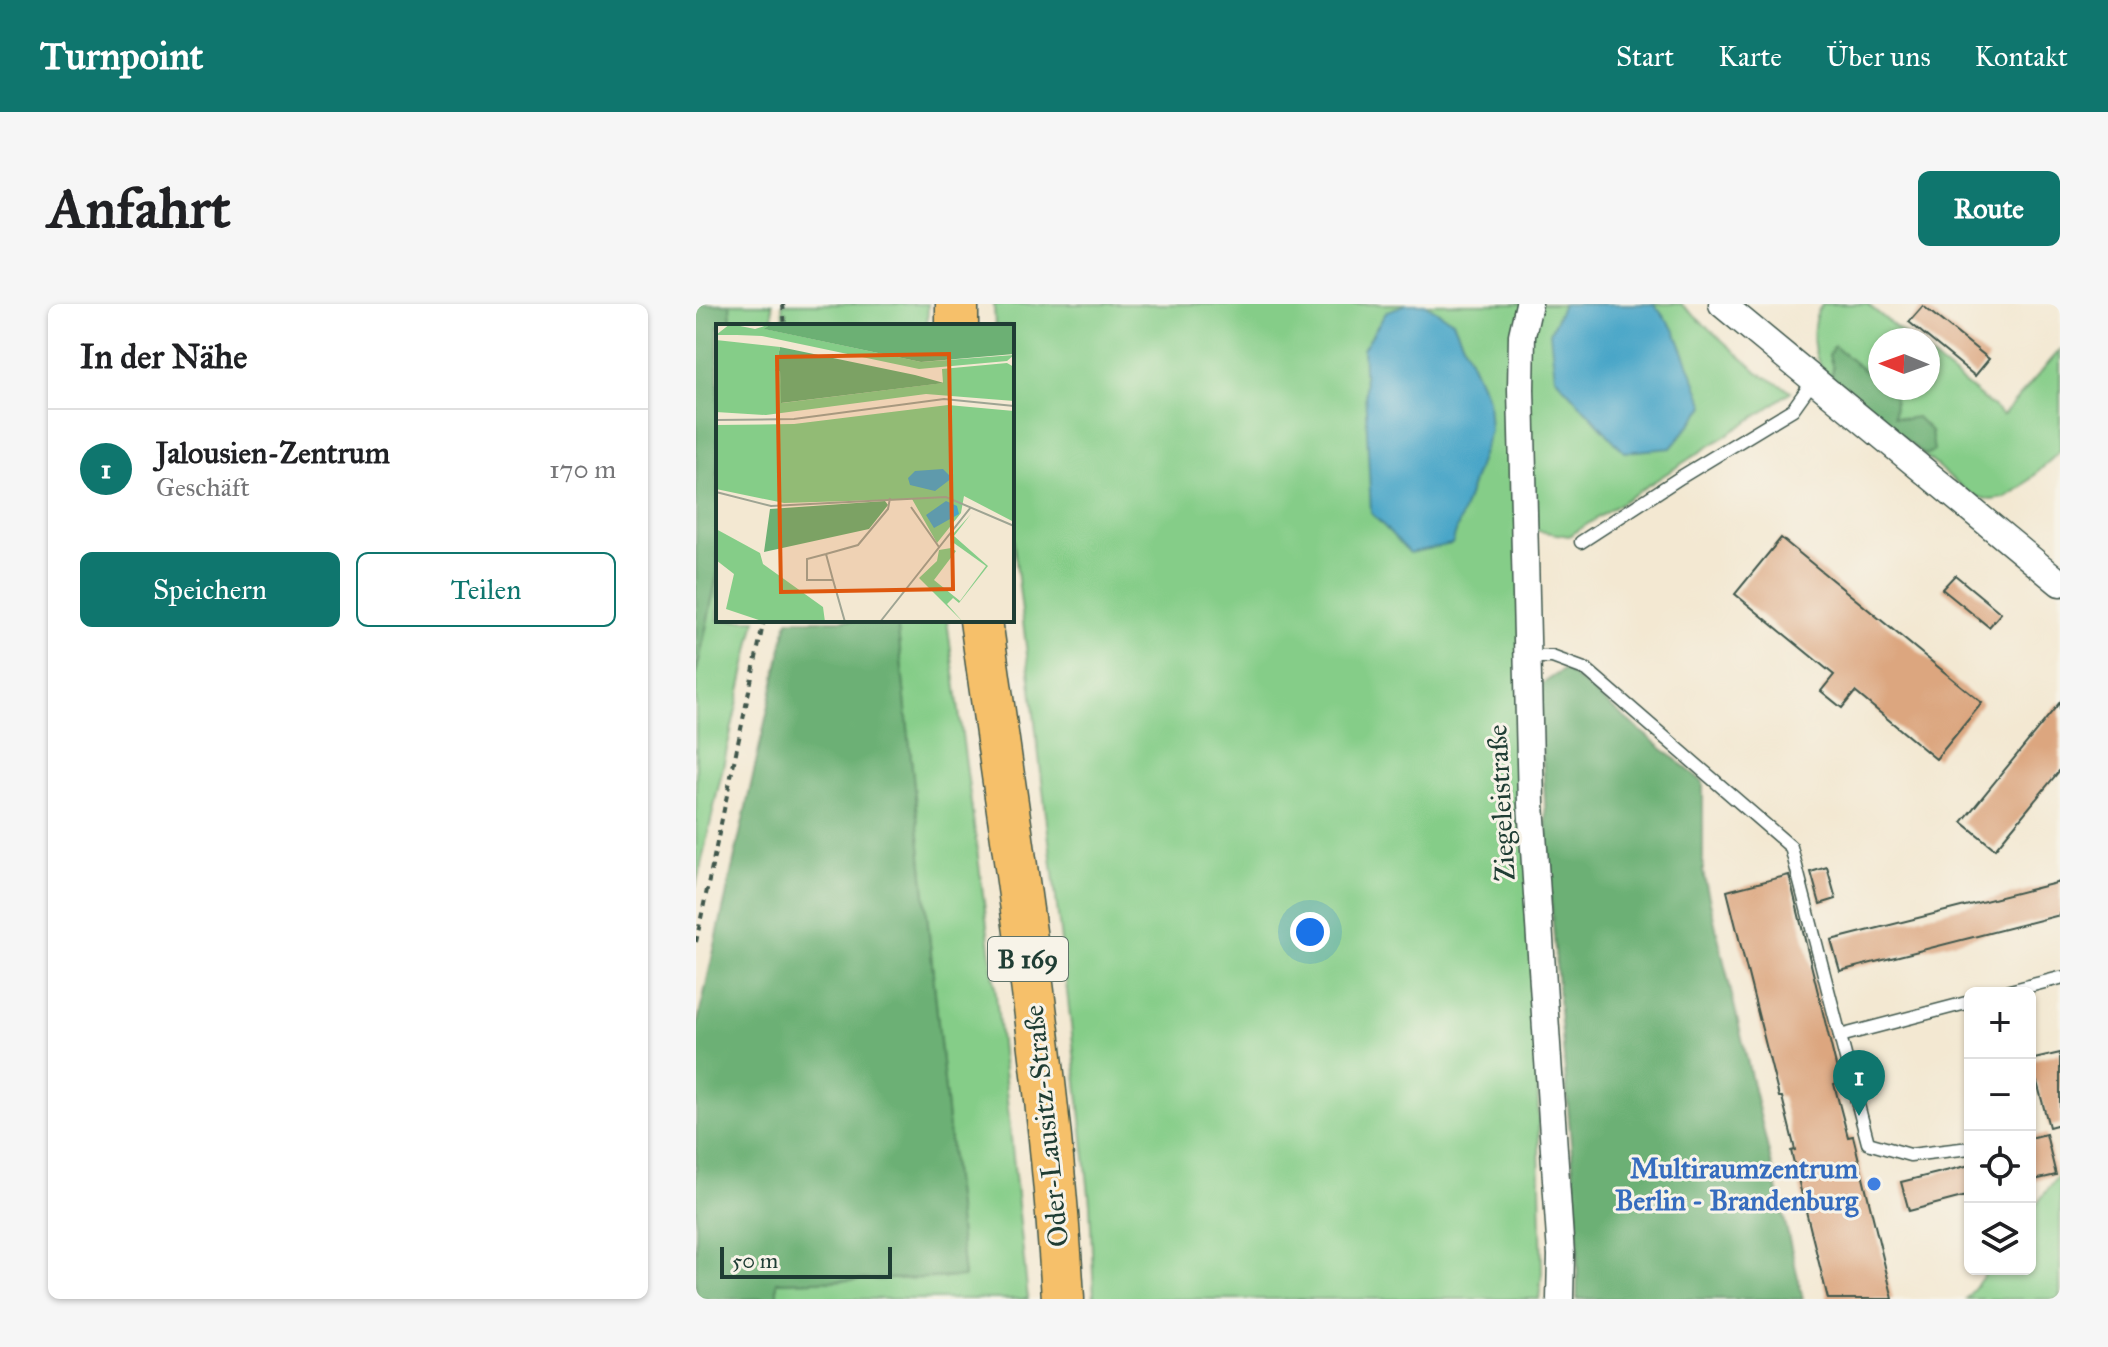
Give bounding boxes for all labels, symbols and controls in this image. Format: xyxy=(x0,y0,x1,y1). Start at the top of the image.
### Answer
text: Turnpoint xyxy=(40,33,203,79)
text: Start xyxy=(1616,39,1674,74)
text: Karte xyxy=(1718,39,1782,74)
text: Über uns xyxy=(1826,39,1931,74)
text: Kontakt xyxy=(1975,39,2068,74)
button: Route xyxy=(1918,171,2060,246)
text: Anfahrt xyxy=(48,174,231,242)
inset map xyxy=(716,324,1014,622)
north arrow xyxy=(1868,328,1940,400)
text: In der Nähe xyxy=(80,336,247,377)
text: Jalousien-Zentrum xyxy=(156,435,390,471)
text: 1 xyxy=(101,453,111,485)
text: 170 m xyxy=(549,453,616,485)
text: Geschäft xyxy=(156,471,250,503)
button: Speichern xyxy=(80,552,340,627)
button: Teilen xyxy=(356,552,616,627)
street label: Ziegeleistraße xyxy=(1479,724,1523,882)
your location xyxy=(1290,912,1330,952)
road number: B 169 xyxy=(988,937,1068,981)
map controls xyxy=(1964,987,2036,1275)
button: + xyxy=(1964,987,2036,1059)
street label: Oder-Lausitz-Straße xyxy=(1016,1003,1076,1249)
pin: 1 xyxy=(1833,1050,1885,1116)
button: − xyxy=(1964,1059,2036,1131)
button: locate xyxy=(1964,1131,2036,1203)
place label: Multiraumzentrum Berlin - Brandenburg xyxy=(1615,1151,1859,1218)
marker: Multiraumzentrum Berlin - Brandenburg xyxy=(1865,1175,1883,1193)
button: layers xyxy=(1964,1203,2036,1275)
scale bar xyxy=(720,1243,892,1279)
text: 50 m xyxy=(732,1247,778,1274)

